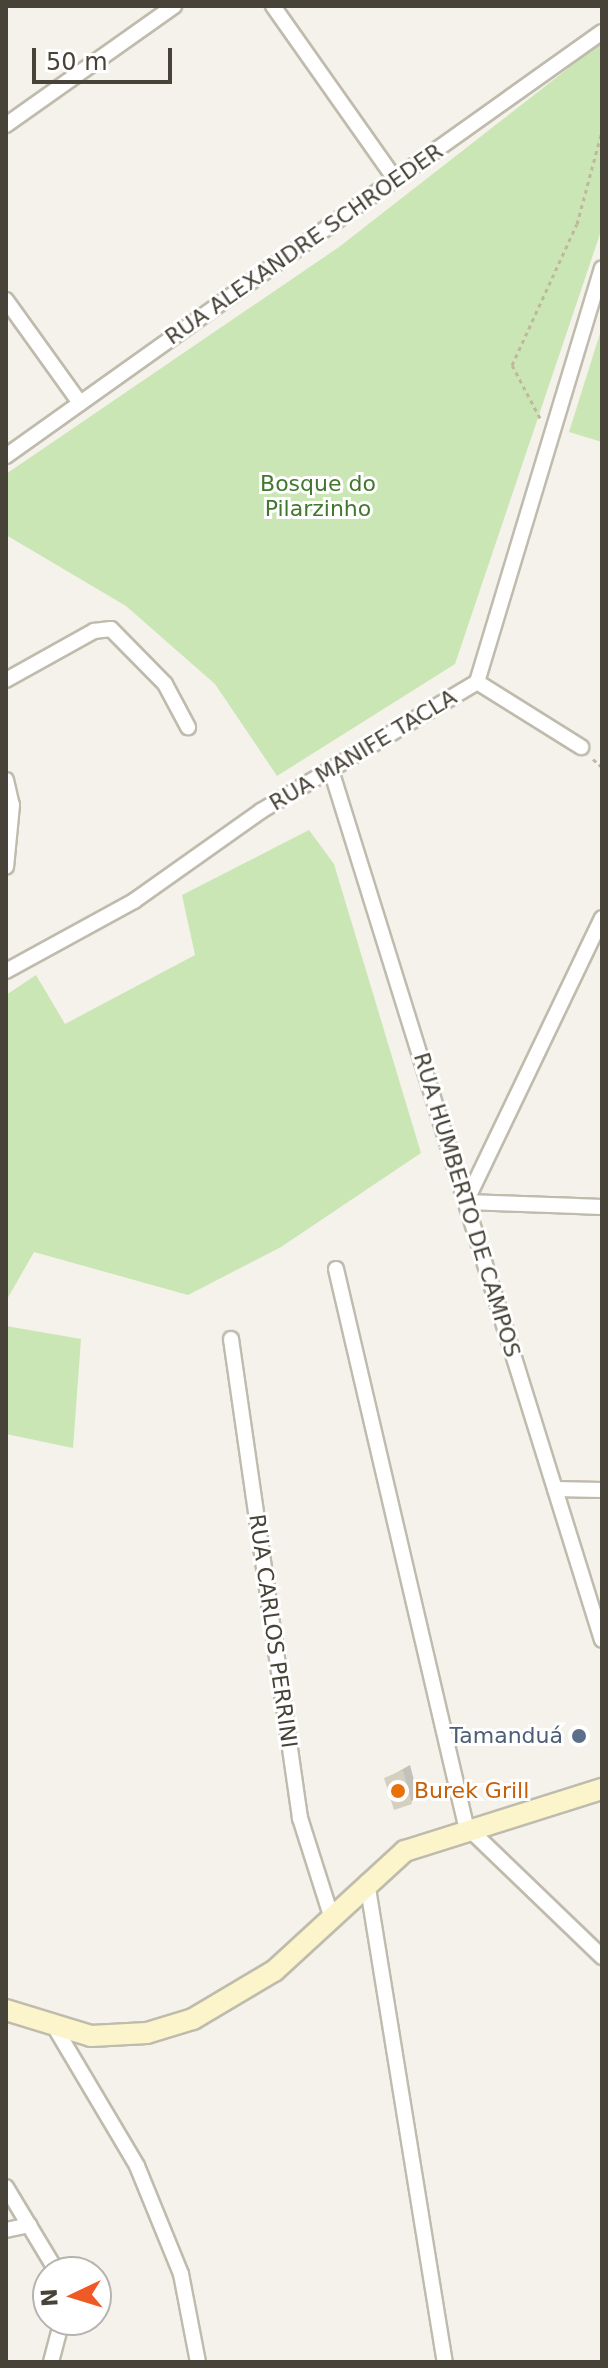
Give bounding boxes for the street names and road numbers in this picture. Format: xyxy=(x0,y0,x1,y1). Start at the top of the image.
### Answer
street label: RUA ALEXANDRE SCHROEDER xyxy=(160,138,448,350)
street label: RUA MANIFE TACLA xyxy=(265,684,461,816)
street label: RUA HUMBERTO DE CAMPOS xyxy=(408,1049,526,1361)
street label: RUA CARLOS PERRINI xyxy=(244,1512,302,1750)

